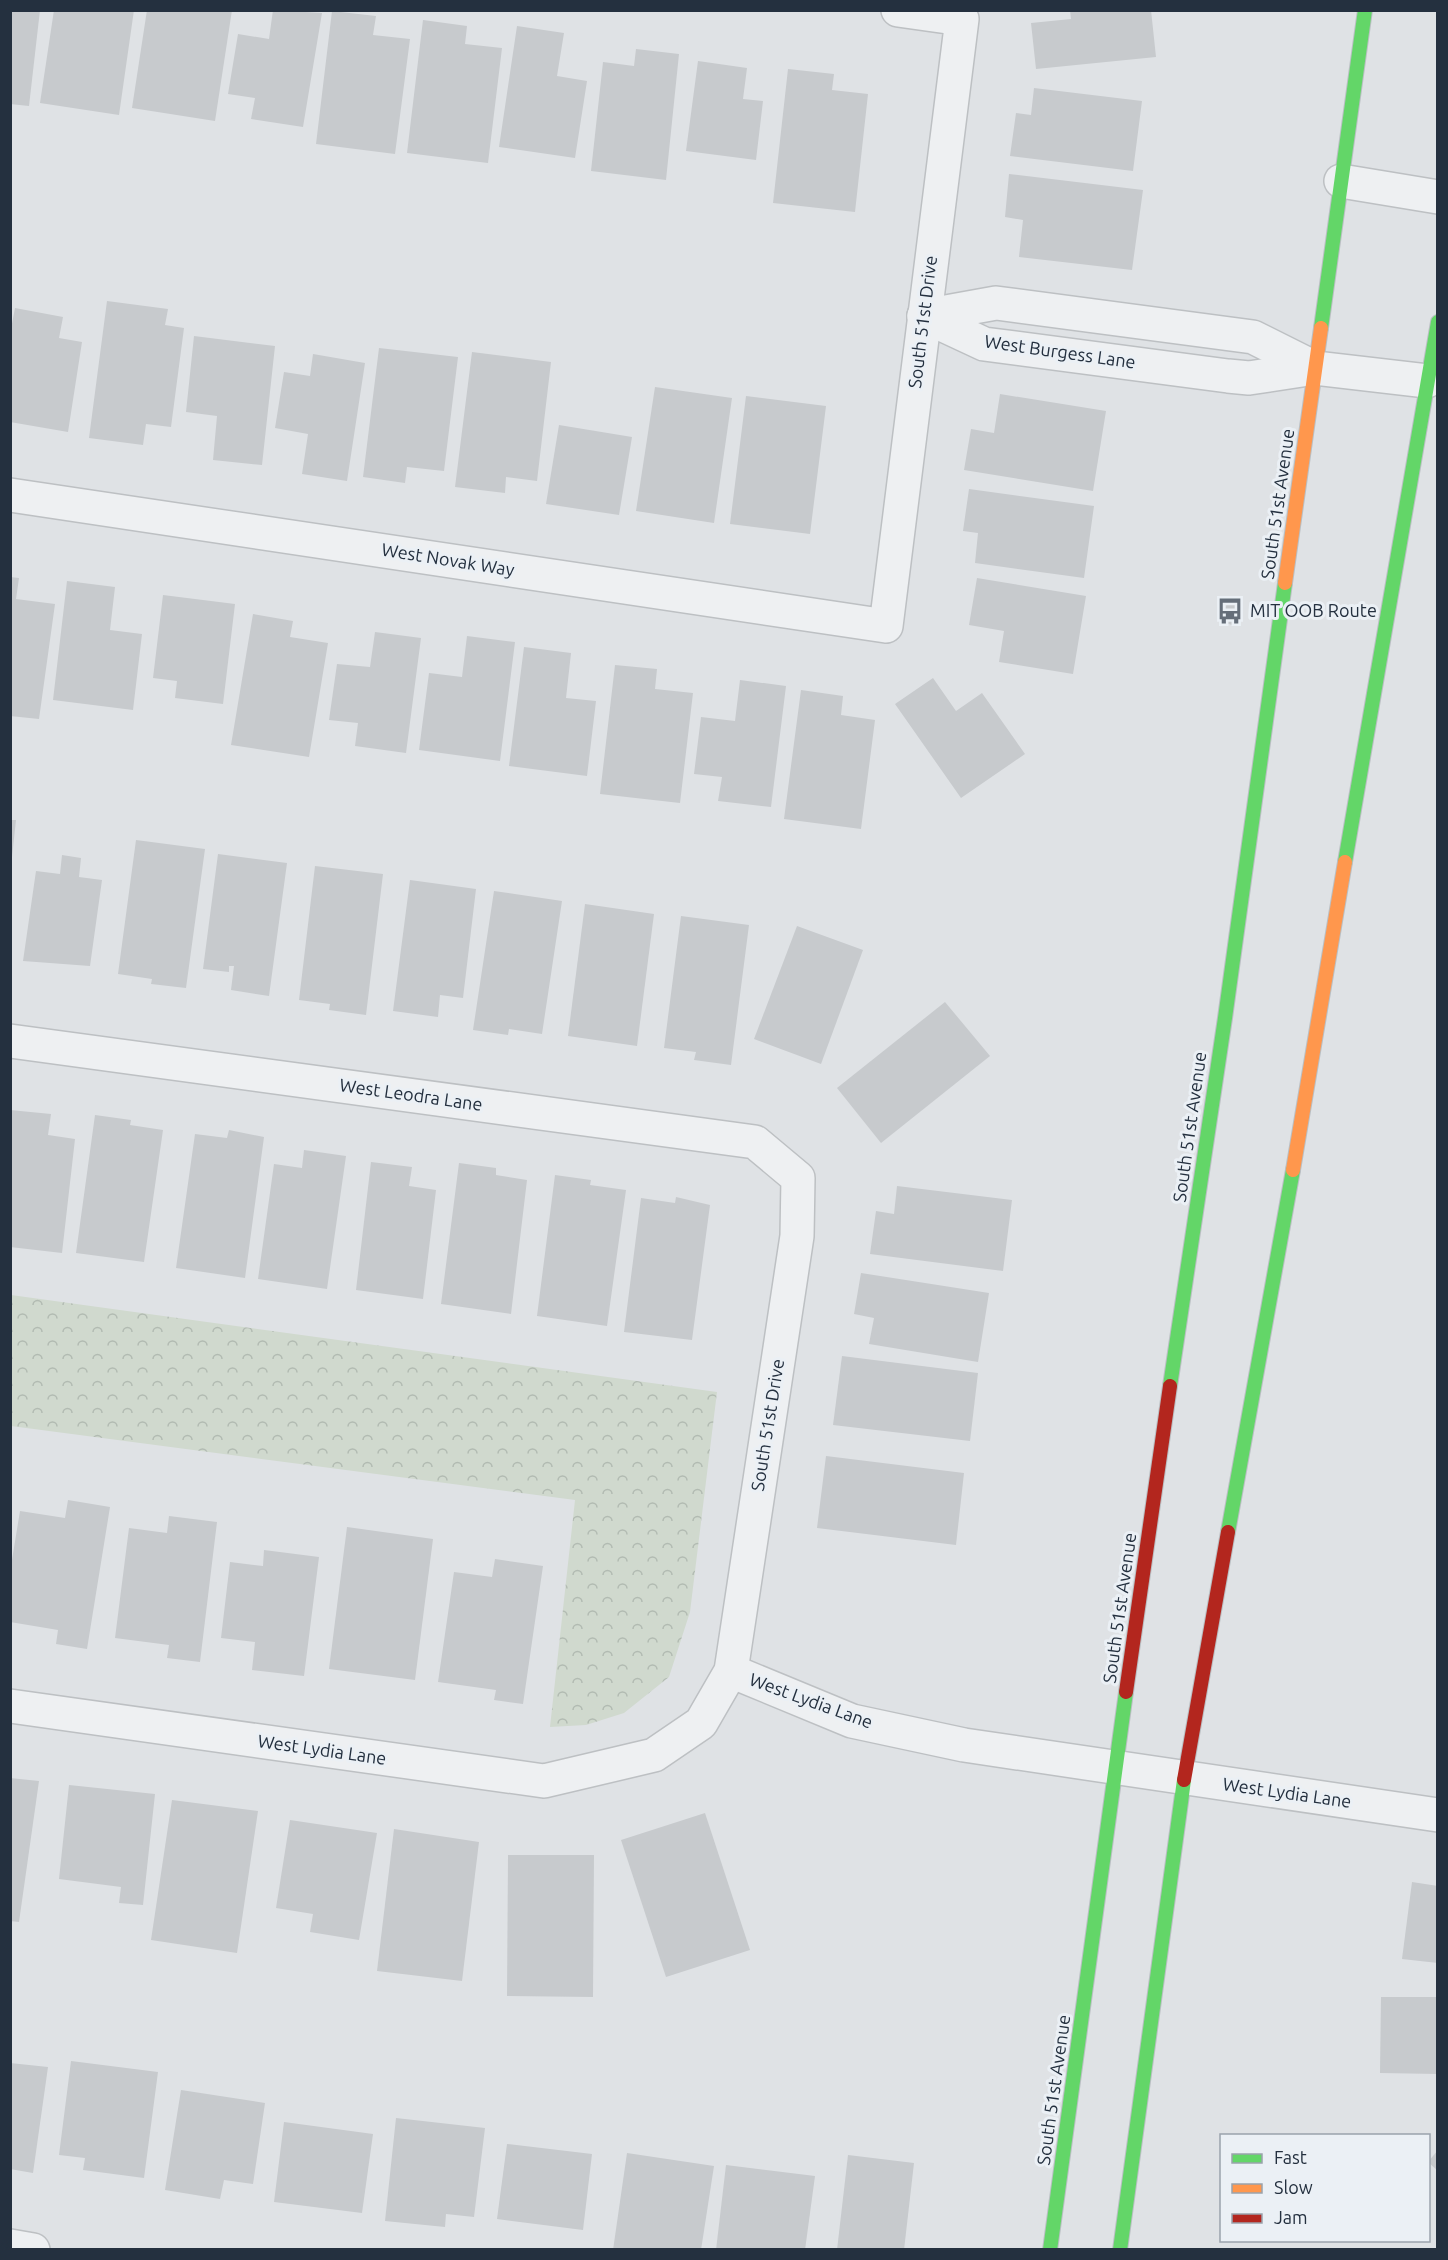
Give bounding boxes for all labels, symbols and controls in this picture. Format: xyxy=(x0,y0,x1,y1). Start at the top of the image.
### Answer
street label: South 51st Drive xyxy=(904,254,940,389)
street label: West Burgess Lane xyxy=(983,330,1137,372)
street label: South 51st Avenue xyxy=(1257,427,1297,580)
street label: West Novak Way xyxy=(380,539,516,579)
bus stop icon: MIT OOB Route xyxy=(1215,596,1245,626)
place label: MIT OOB Route xyxy=(1250,600,1377,620)
street label: South 51st Avenue xyxy=(1169,1050,1209,1203)
street label: West Leodra Lane xyxy=(338,1074,484,1114)
street label: South 51st Drive xyxy=(747,1357,787,1492)
street label: South 51st Avenue xyxy=(1099,1531,1139,1684)
street label: West Lydia Lane xyxy=(747,1668,876,1732)
street label: West Lydia Lane xyxy=(256,1730,388,1768)
street label: West Lydia Lane xyxy=(1221,1773,1353,1811)
street label: South 51st Avenue xyxy=(1033,2013,1073,2166)
legend xyxy=(1220,2134,1430,2242)
text: Fast xyxy=(1274,2147,1307,2167)
text: Slow xyxy=(1274,2177,1313,2197)
text: Jam xyxy=(1274,2207,1308,2227)

